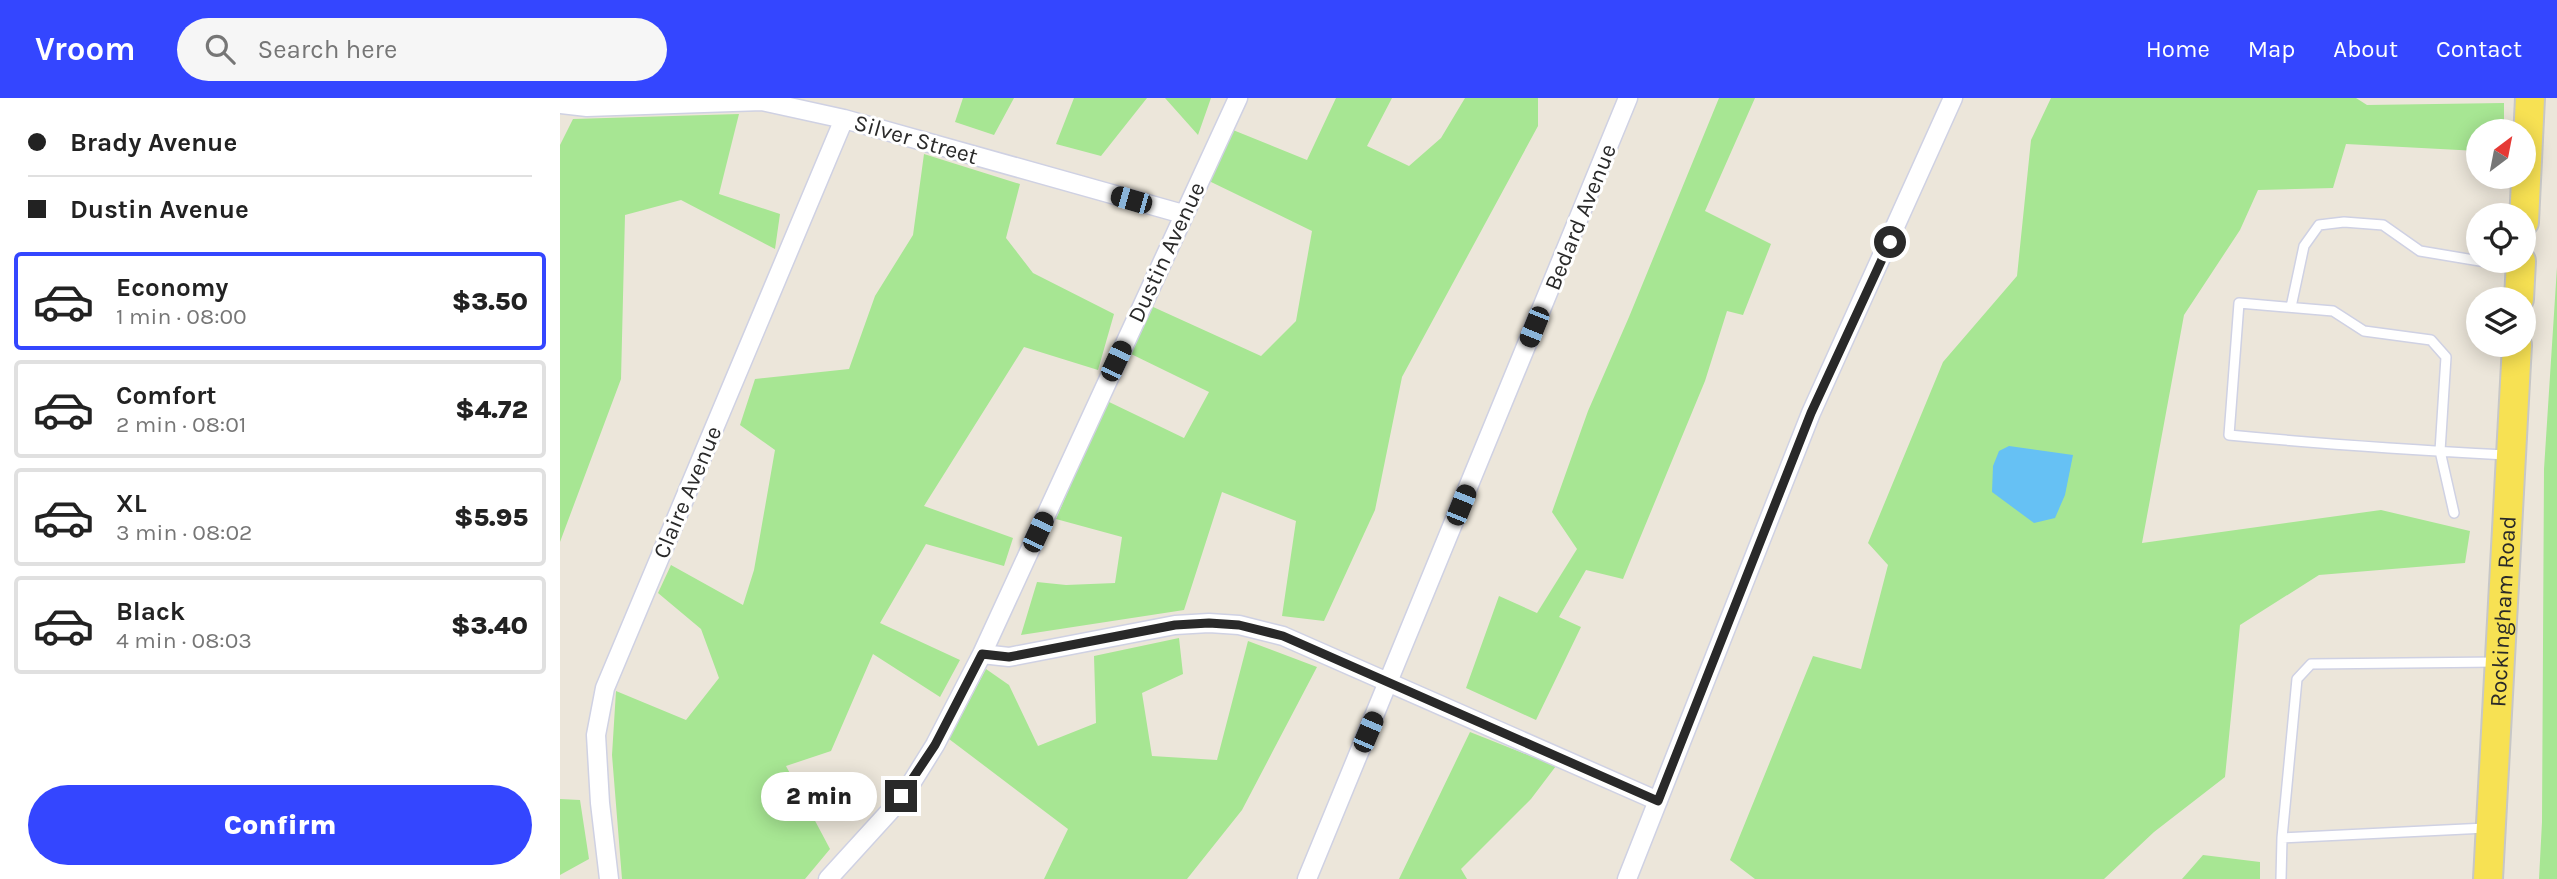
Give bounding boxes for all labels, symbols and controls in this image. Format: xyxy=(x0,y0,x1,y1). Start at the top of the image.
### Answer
search box xyxy=(177,18,667,81)
text: Vroom xyxy=(35,30,135,68)
icon: search xyxy=(201,30,239,68)
text: Search here xyxy=(257,34,397,65)
text: Home xyxy=(2146,35,2210,63)
text: Map xyxy=(2248,35,2295,63)
text: About xyxy=(2333,35,2398,63)
text: Contact xyxy=(2436,35,2522,63)
street label: Silver Street xyxy=(851,109,981,170)
north arrow xyxy=(2466,119,2536,189)
map controls xyxy=(2466,119,2536,357)
text: Brady Avenue xyxy=(70,127,237,158)
street label: Bedard Avenue xyxy=(1539,140,1622,294)
street label: Dustin Avenue xyxy=(1122,178,1211,327)
car xyxy=(1108,184,1155,216)
text: Dustin Avenue xyxy=(70,194,249,225)
button: locate xyxy=(2466,203,2536,273)
route start xyxy=(1874,226,1906,258)
icon: car xyxy=(32,270,95,333)
text: Economy xyxy=(116,272,228,303)
text: $3.50 xyxy=(452,286,528,317)
button: layers xyxy=(2466,287,2536,357)
text: 1 min · 08:00 xyxy=(116,303,247,330)
car xyxy=(1517,304,1552,350)
car xyxy=(1098,338,1135,384)
icon: car xyxy=(32,378,95,441)
text: Comfort xyxy=(116,380,217,411)
text: $4.72 xyxy=(455,394,528,425)
text: 2 min · 08:01 xyxy=(116,411,246,438)
street label: Claire Avenue xyxy=(647,422,728,563)
car xyxy=(1444,482,1479,528)
icon: car xyxy=(32,486,95,549)
text: XL xyxy=(116,488,147,519)
text: $5.95 xyxy=(454,502,528,533)
car xyxy=(1020,509,1057,555)
street label: Rockingham Road xyxy=(2484,515,2522,708)
text: 3 min · 08:02 xyxy=(116,519,252,546)
icon: car xyxy=(32,594,95,657)
text: Black xyxy=(116,596,185,627)
text: $3.40 xyxy=(451,610,528,641)
text: 4 min · 08:03 xyxy=(116,627,252,654)
car xyxy=(1351,709,1386,755)
callout: 2 min xyxy=(761,772,876,820)
route end xyxy=(885,780,917,812)
text: 2 min xyxy=(786,783,852,810)
button: Confirm xyxy=(28,785,532,865)

